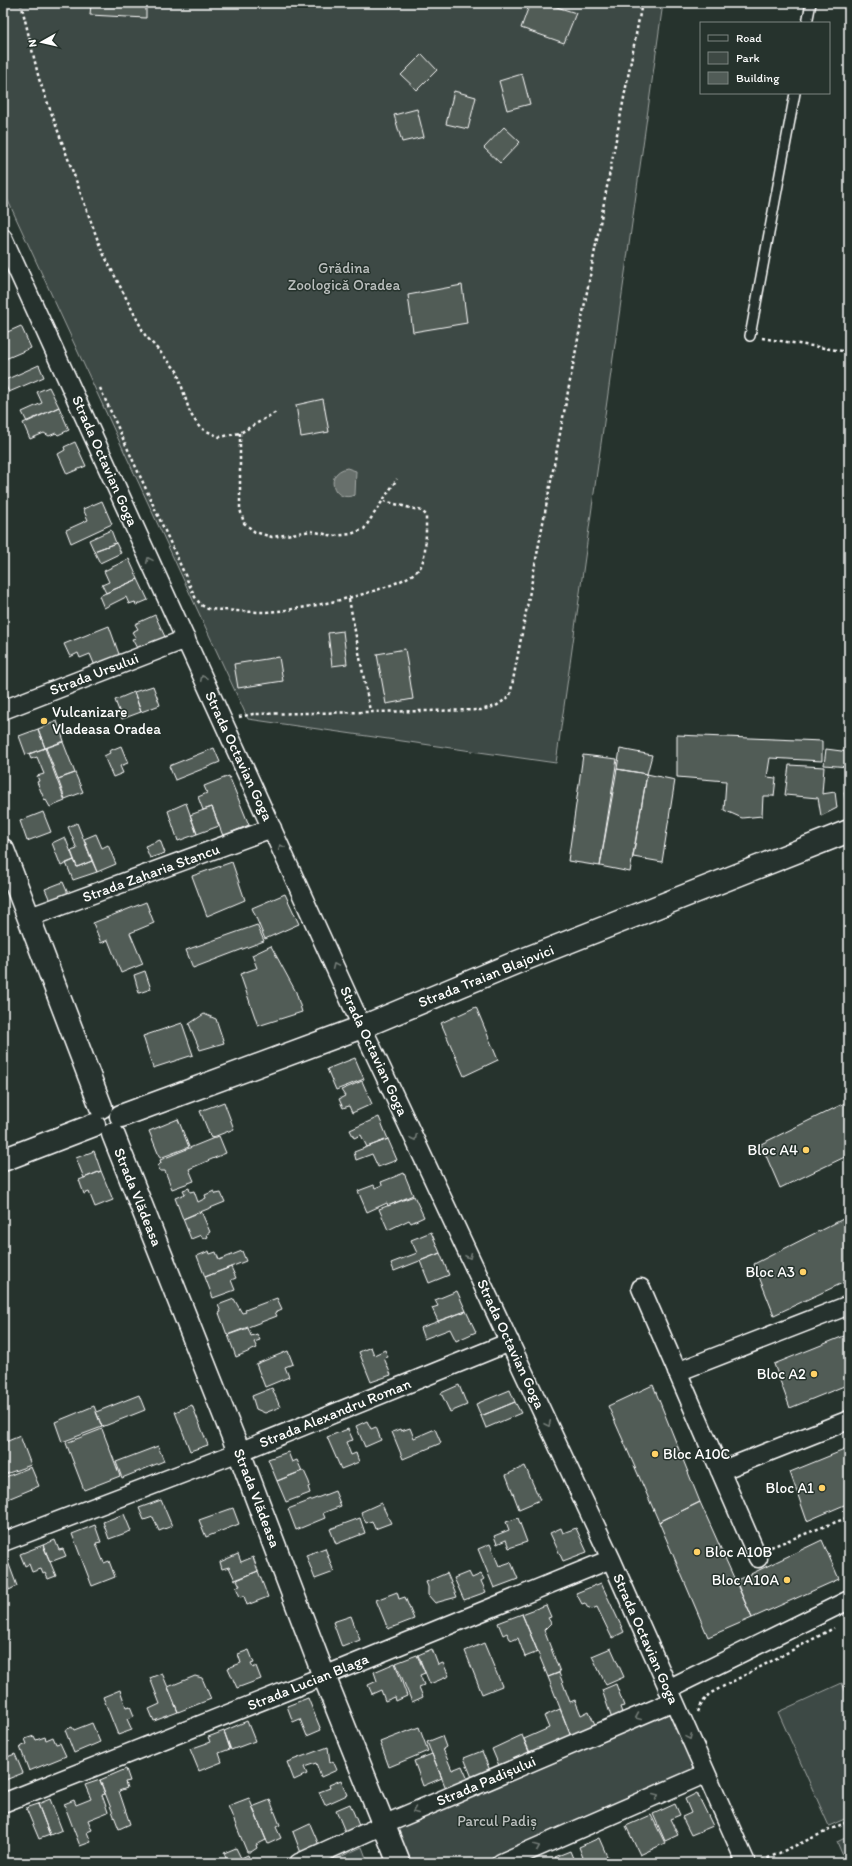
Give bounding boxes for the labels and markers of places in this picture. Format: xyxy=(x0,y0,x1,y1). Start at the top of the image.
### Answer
place label: Vulcanizare Vladeasa Oradea xyxy=(52,703,161,738)
marker: Vulcanizare Vladeasa Oradea xyxy=(39,716,49,726)
place label: Bloc A4 xyxy=(748,1141,798,1159)
marker: Bloc A4 xyxy=(801,1145,811,1155)
place label: Bloc A3 xyxy=(745,1263,795,1281)
marker: Bloc A3 xyxy=(798,1267,808,1277)
place label: Bloc A2 xyxy=(757,1365,806,1383)
marker: Bloc A2 xyxy=(809,1369,819,1379)
place label: Bloc A10C xyxy=(663,1445,731,1463)
marker: Bloc A10C xyxy=(650,1449,660,1459)
place label: Bloc A1 xyxy=(766,1479,814,1497)
marker: Bloc A1 xyxy=(817,1483,827,1493)
place label: Bloc A10B xyxy=(705,1543,773,1561)
marker: Bloc A10B xyxy=(692,1547,702,1557)
place label: Bloc A10A xyxy=(712,1571,779,1589)
marker: Bloc A10A xyxy=(782,1575,792,1585)

